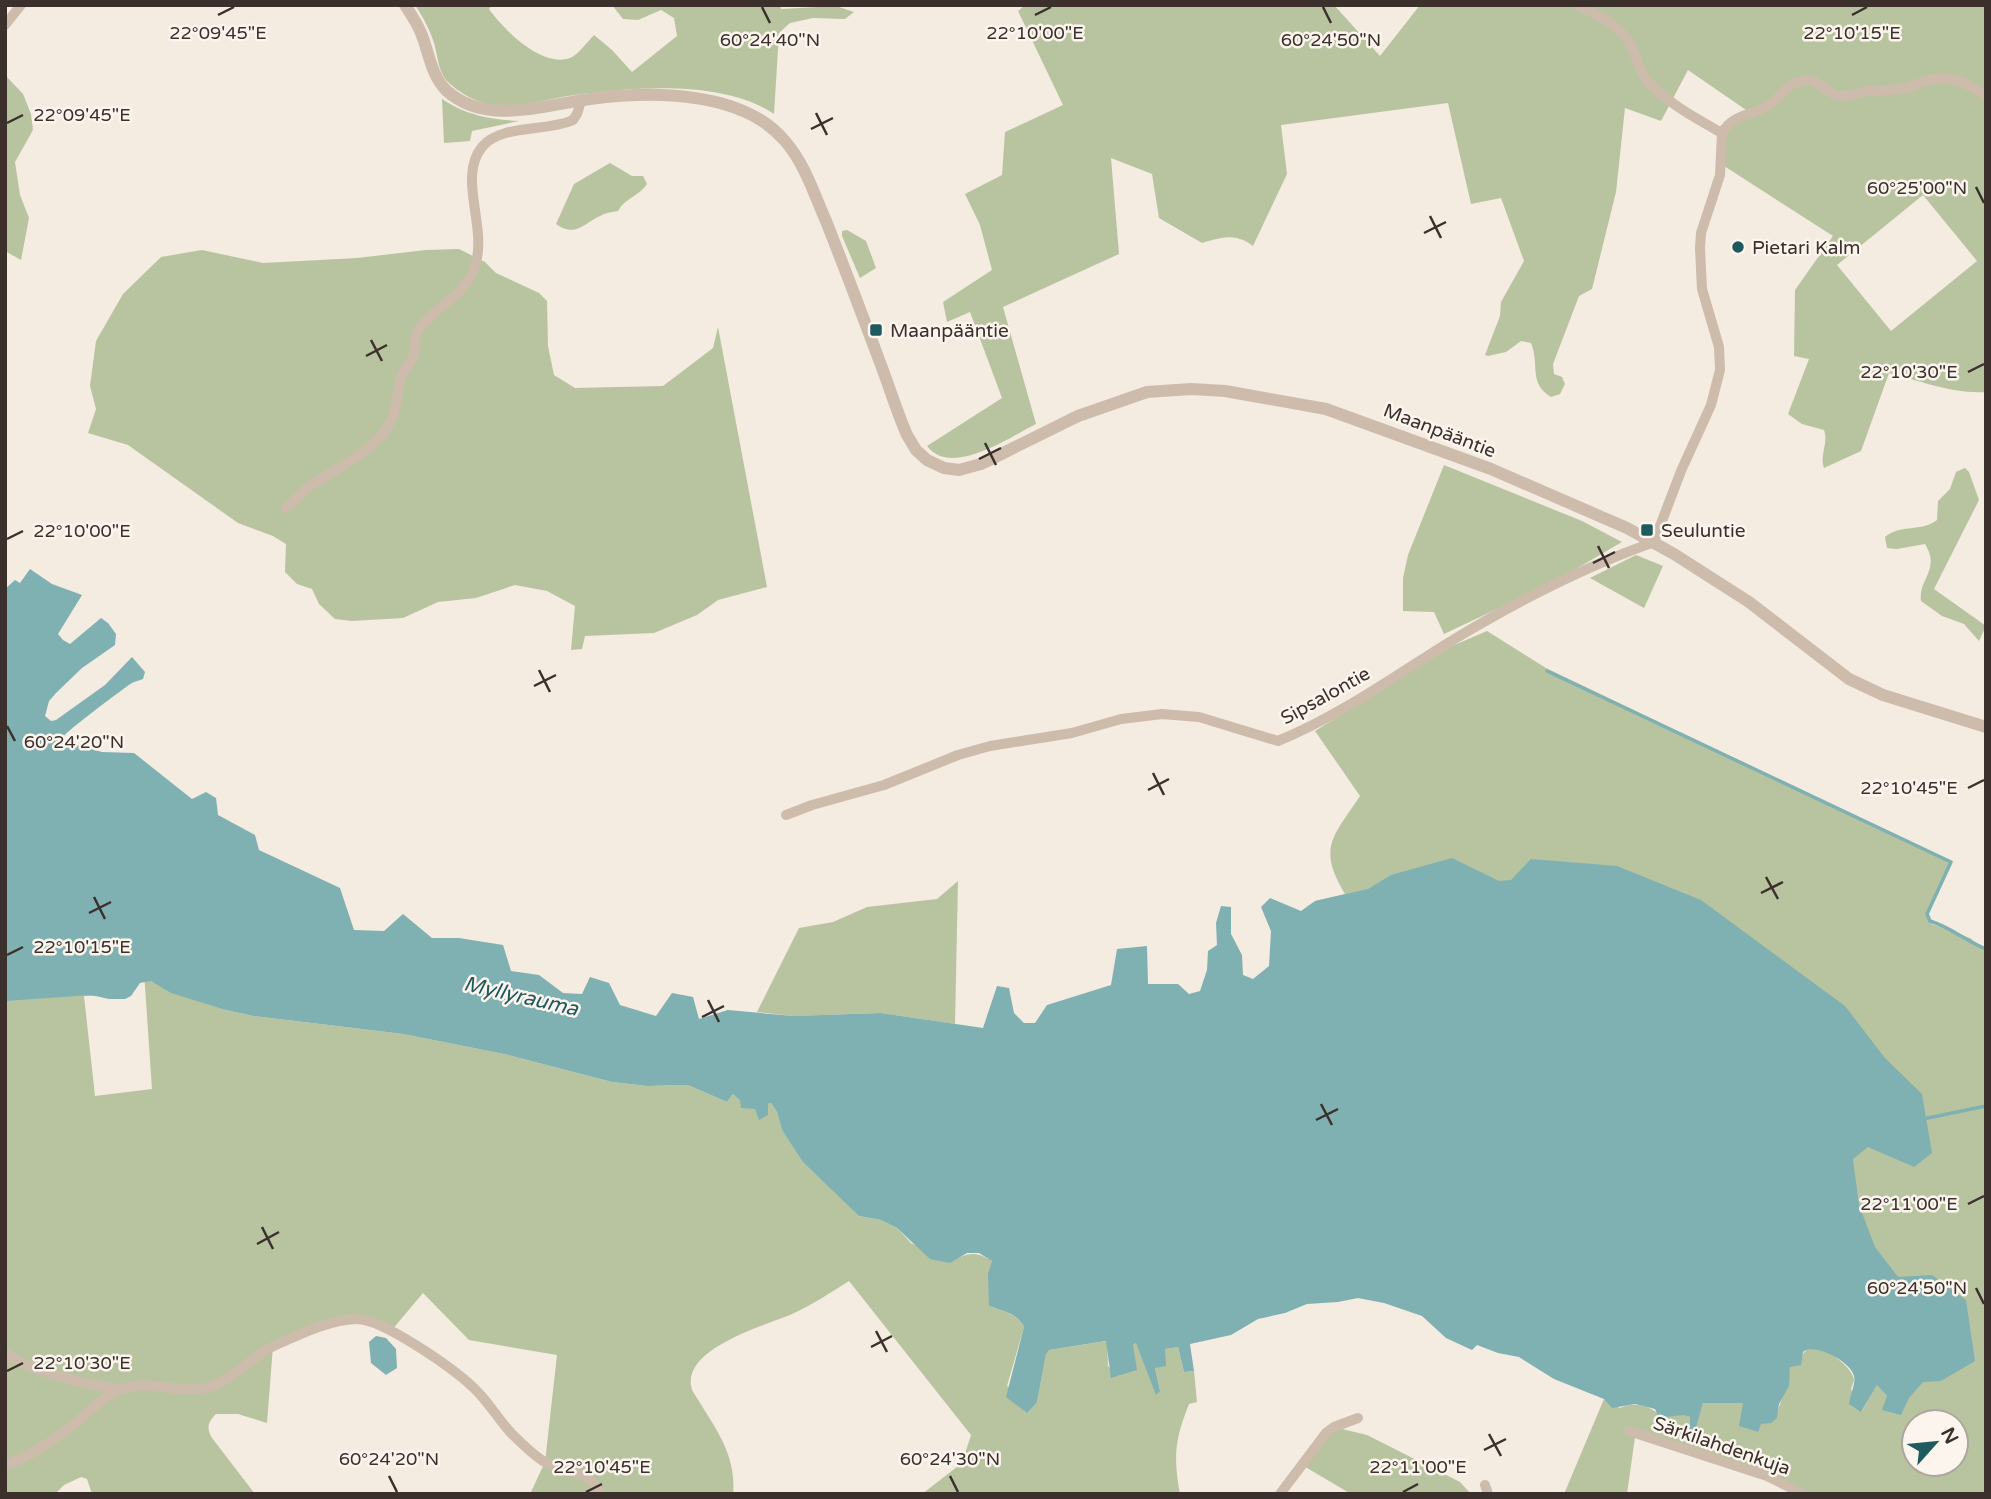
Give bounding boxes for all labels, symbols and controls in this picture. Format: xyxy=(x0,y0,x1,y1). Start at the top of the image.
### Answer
text: 22°09'45"E xyxy=(169,22,267,44)
text: 22°10'00"E xyxy=(986,22,1084,44)
text: 22°10'15"E xyxy=(1803,22,1901,44)
text: 60°24'40"N xyxy=(720,29,820,51)
text: 60°24'50"N xyxy=(1281,29,1381,51)
text: 22°09'45"E xyxy=(33,104,131,126)
text: 60°25'00"N xyxy=(1867,177,1967,199)
place label: Pietari Kalm xyxy=(1752,237,1861,259)
marker: Pietari Kalm xyxy=(1730,239,1746,255)
place label: Maanpääntie xyxy=(890,320,1009,342)
marker: Maanpääntie xyxy=(868,322,884,338)
text: 22°10'30"E xyxy=(1860,361,1958,383)
street label: Maanpääntie xyxy=(1380,399,1499,462)
text: 22°10'00"E xyxy=(33,520,131,542)
place label: Seuluntie xyxy=(1661,520,1745,542)
marker: Seuluntie xyxy=(1639,522,1655,538)
street label: Sipsalontie xyxy=(1277,662,1374,729)
text: 60°24'20"N xyxy=(24,731,124,753)
text: 22°10'45"E xyxy=(1860,777,1958,799)
text: 22°10'15"E xyxy=(33,936,131,958)
water label: Myllyrauma xyxy=(461,971,582,1022)
text: 22°11'00"E xyxy=(1860,1193,1958,1215)
text: 60°24'50"N xyxy=(1867,1277,1967,1299)
text: 22°10'30"E xyxy=(33,1352,131,1374)
north arrow xyxy=(1900,1408,1970,1478)
street label: Särkilahdenkuja xyxy=(1650,1412,1793,1480)
text: N xyxy=(1936,1424,1963,1448)
text: 60°24'20"N xyxy=(339,1448,439,1470)
text: 60°24'30"N xyxy=(900,1448,1000,1470)
text: 22°10'45"E xyxy=(553,1456,651,1478)
text: 22°11'00"E xyxy=(1369,1456,1467,1478)

